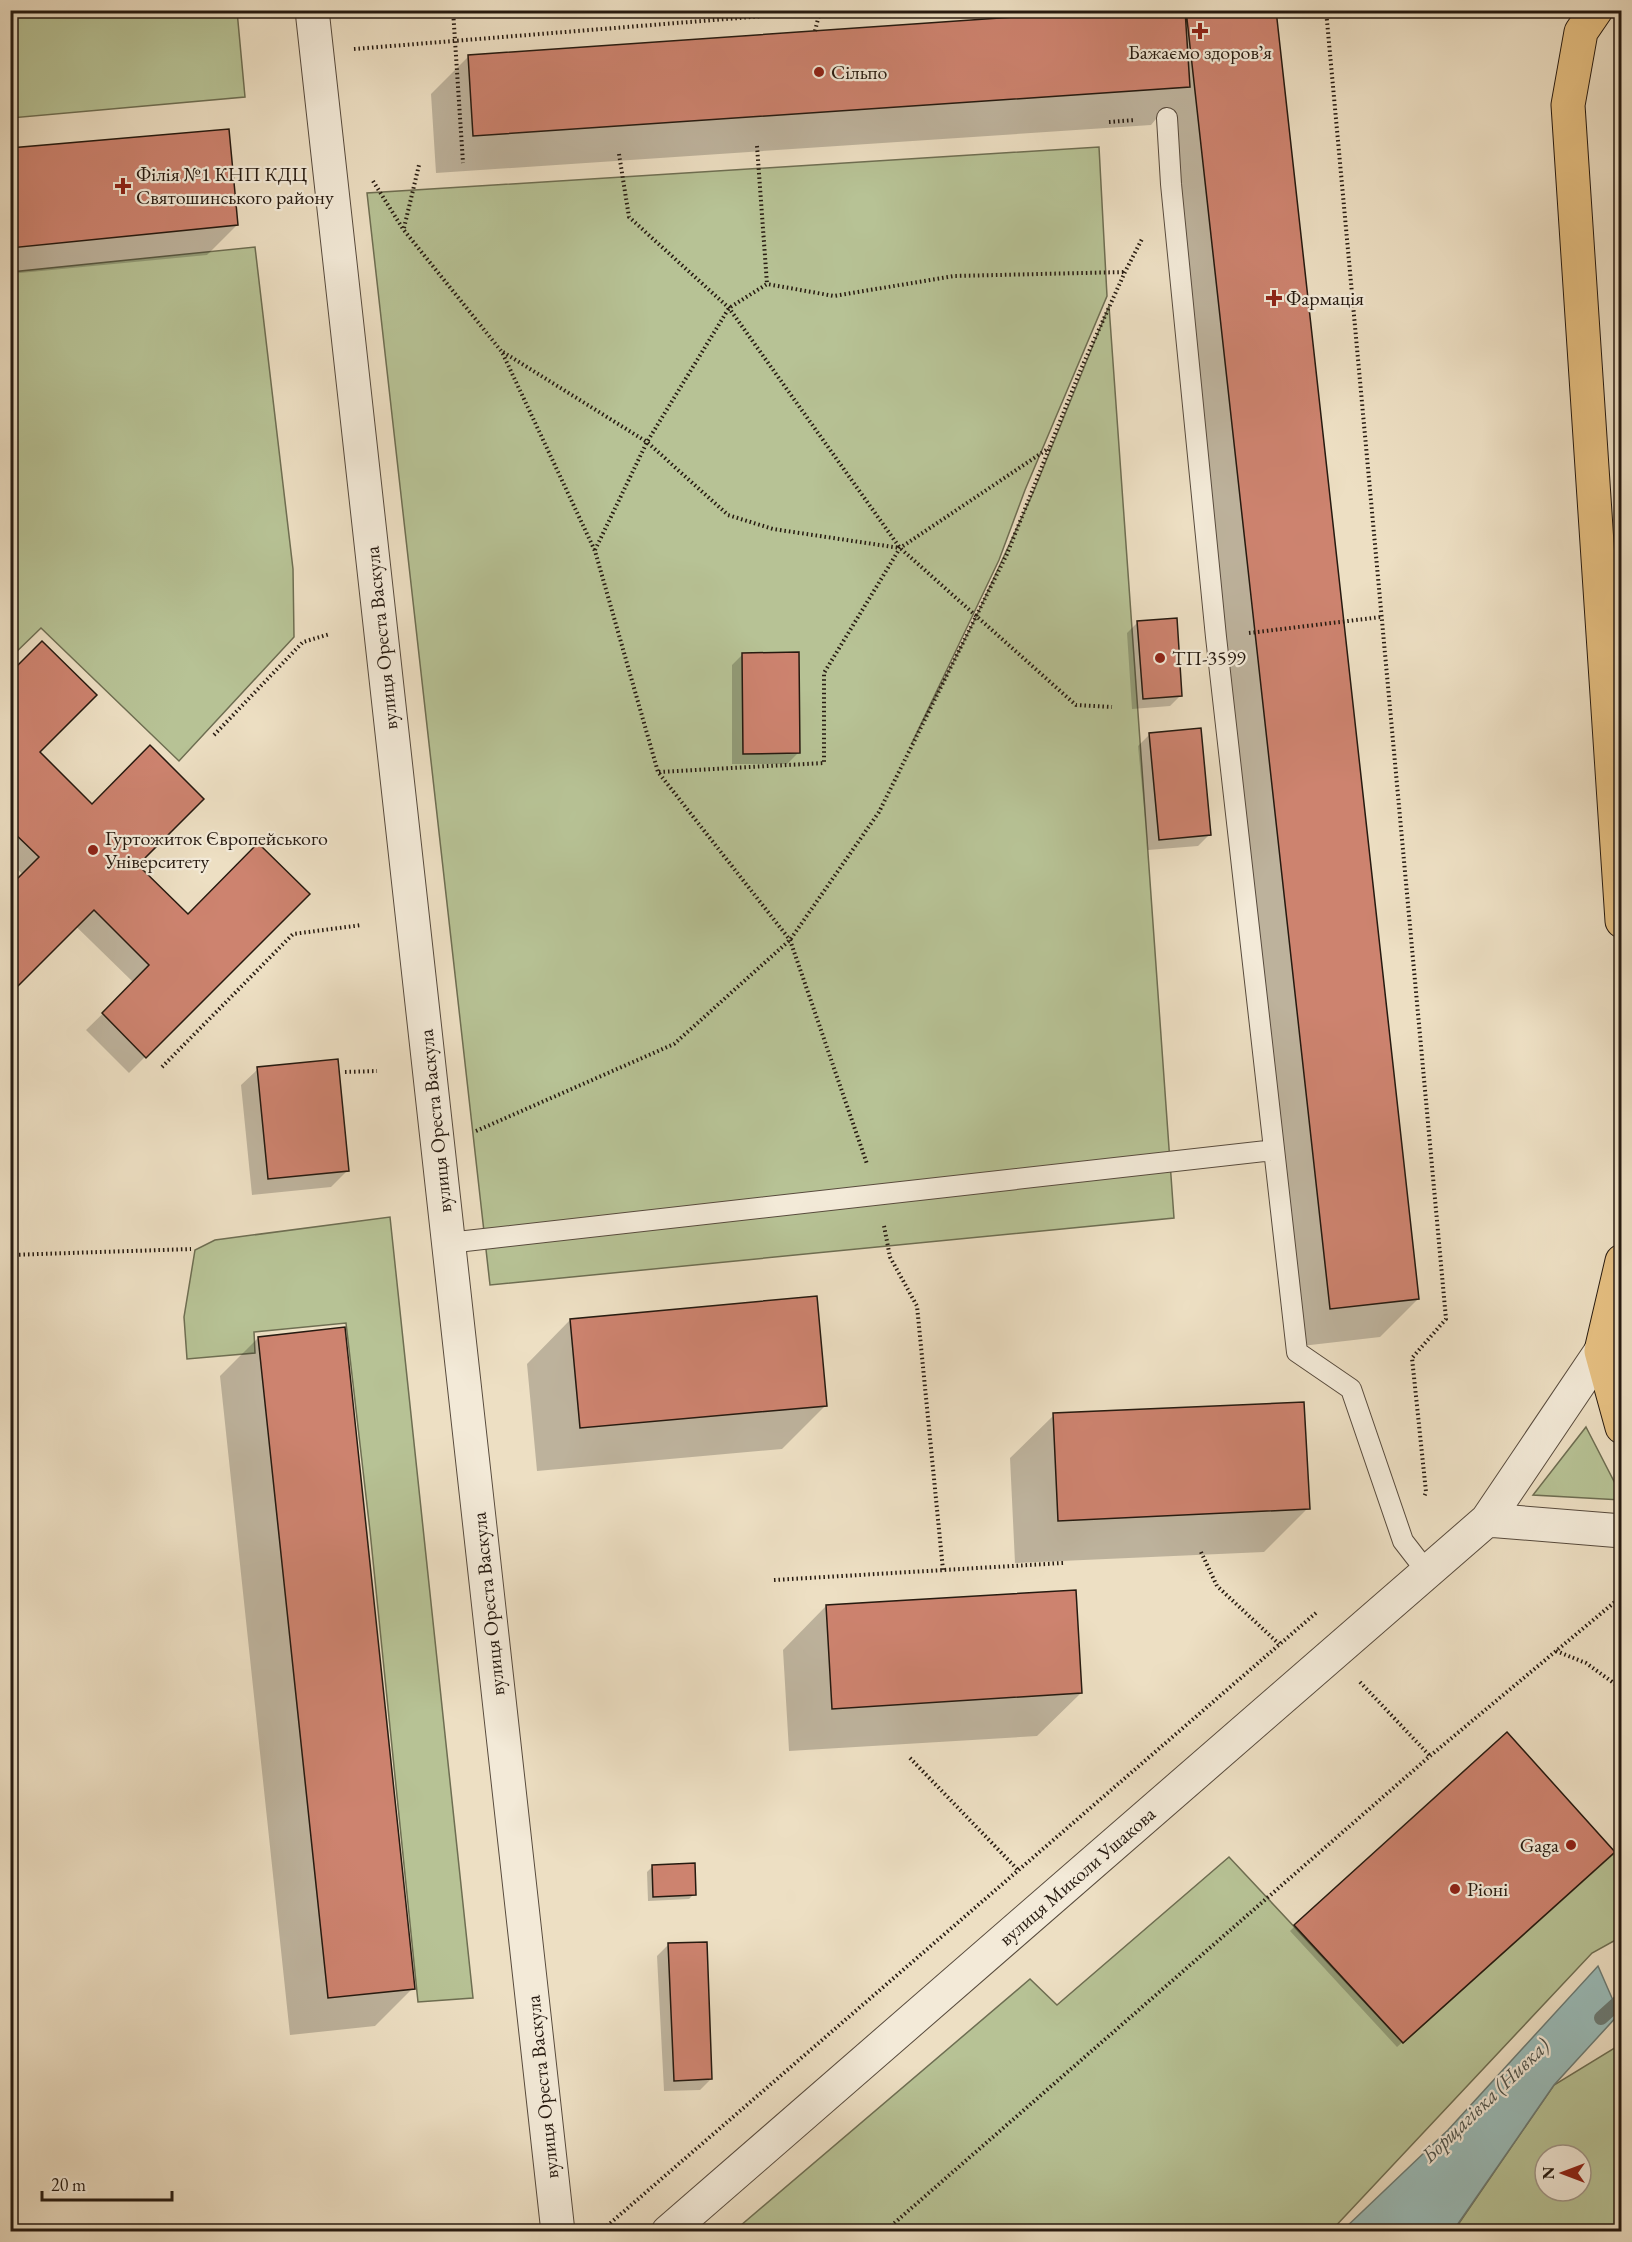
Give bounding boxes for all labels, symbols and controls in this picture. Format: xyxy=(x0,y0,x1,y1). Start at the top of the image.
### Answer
marker: Бажаємо здоровʼя xyxy=(1193,24,1207,38)
place label: Бажаємо здоровʼя xyxy=(1128,39,1272,65)
place label: Сільпо xyxy=(831,59,888,85)
marker: Сільпо xyxy=(812,65,826,79)
place label: Філія №1 КНП КДЦ Святошинського району xyxy=(136,161,334,210)
marker: Філія №1 КНП КДЦ Святошинського району xyxy=(114,177,132,195)
place label: Фармація xyxy=(1286,285,1364,311)
marker: Фармація xyxy=(1267,291,1281,305)
street label: вулиця Ореста Васкула xyxy=(358,545,404,731)
place label: ТП-3599 xyxy=(1172,645,1246,671)
marker: ТП-3599 xyxy=(1153,651,1167,665)
place label: Гуртожиток Європейського Університету xyxy=(104,825,328,874)
marker: Гуртожиток Європейського Університету xyxy=(86,843,100,857)
street label: вулиця Ореста Васкула xyxy=(412,1028,458,1214)
street label: вулиця Ореста Васкула xyxy=(465,1511,511,1697)
street label: вулиця Миколи Ушакова xyxy=(993,1801,1161,1951)
place label: Gaga xyxy=(1520,1832,1559,1858)
marker: Gaga xyxy=(1564,1838,1578,1852)
place label: Ріоні xyxy=(1467,1876,1508,1902)
marker: Ріоні xyxy=(1448,1882,1462,1896)
street label: вулиця Ореста Васкула xyxy=(519,1994,565,2180)
water label: Борщагівка (Нивка) xyxy=(1415,2032,1555,2169)
north arrow xyxy=(1533,2143,1593,2203)
scale bar xyxy=(42,2164,172,2202)
text: N xyxy=(1538,2166,1559,2179)
text: 20 m xyxy=(51,2173,86,2196)

